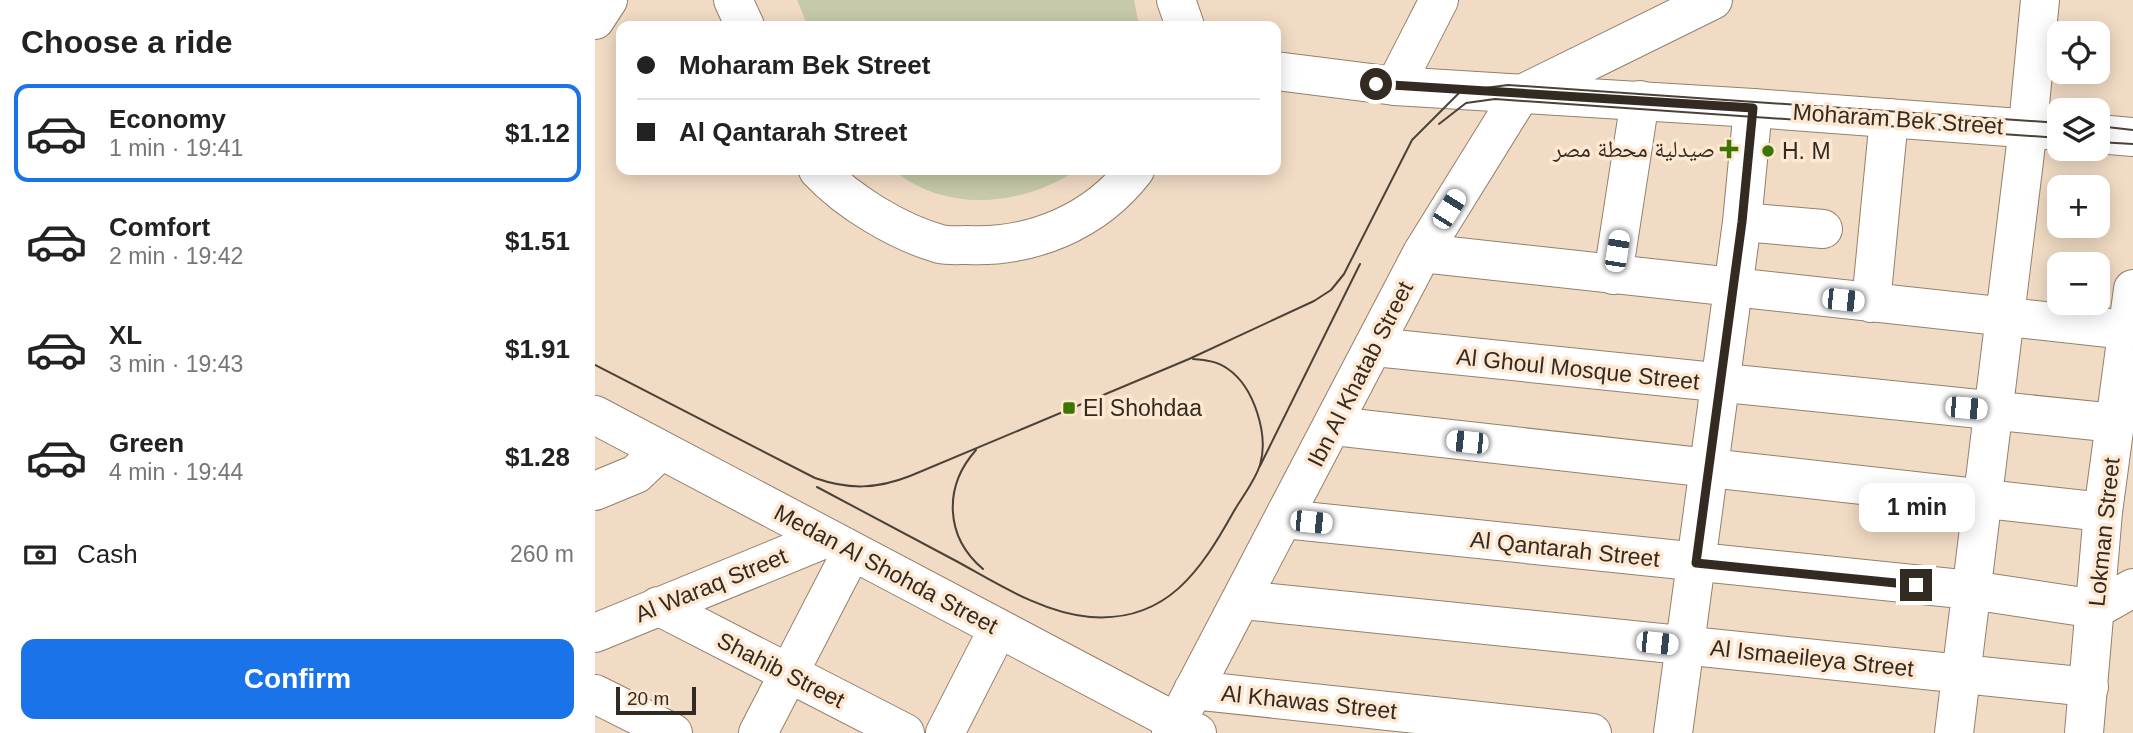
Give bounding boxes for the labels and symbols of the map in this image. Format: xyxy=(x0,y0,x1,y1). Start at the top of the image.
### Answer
route start xyxy=(1360,68,1392,100)
street label: Moharam Bek Street xyxy=(1792,99,2005,139)
place label: صيدلية محطة مصر xyxy=(1552,136,1715,162)
place label: H. M xyxy=(1782,138,1831,164)
marker: صيدلية محطة مصر xyxy=(1721,141,1737,157)
marker: H. M xyxy=(1760,143,1776,159)
car xyxy=(1429,186,1470,232)
car xyxy=(1604,229,1631,273)
street label: Ibn Al Khatab Street xyxy=(1302,276,1418,471)
car xyxy=(1822,287,1865,313)
street label: Al Ghoul Mosque Street xyxy=(1455,343,1701,395)
place label: El Shohdaa xyxy=(1083,395,1202,421)
car xyxy=(1945,396,1988,420)
marker: El Shohdaa xyxy=(1061,400,1077,416)
car xyxy=(1446,429,1489,455)
street label: Lokman Street xyxy=(2083,456,2125,608)
callout: 1 min xyxy=(1858,484,1974,532)
street label: Medan Al Shohda Street xyxy=(770,499,1003,639)
car xyxy=(1290,509,1333,535)
street label: Al Qantarah Street xyxy=(1469,526,1662,572)
street label: Al Waraq Street xyxy=(631,542,791,627)
route end xyxy=(1900,569,1932,601)
street label: Shahib Street xyxy=(713,627,850,713)
car xyxy=(1636,630,1679,656)
street label: Al Ismaeileya Street xyxy=(1709,634,1916,682)
street label: Al Khawas Street xyxy=(1220,680,1399,724)
scale bar xyxy=(616,684,697,716)

